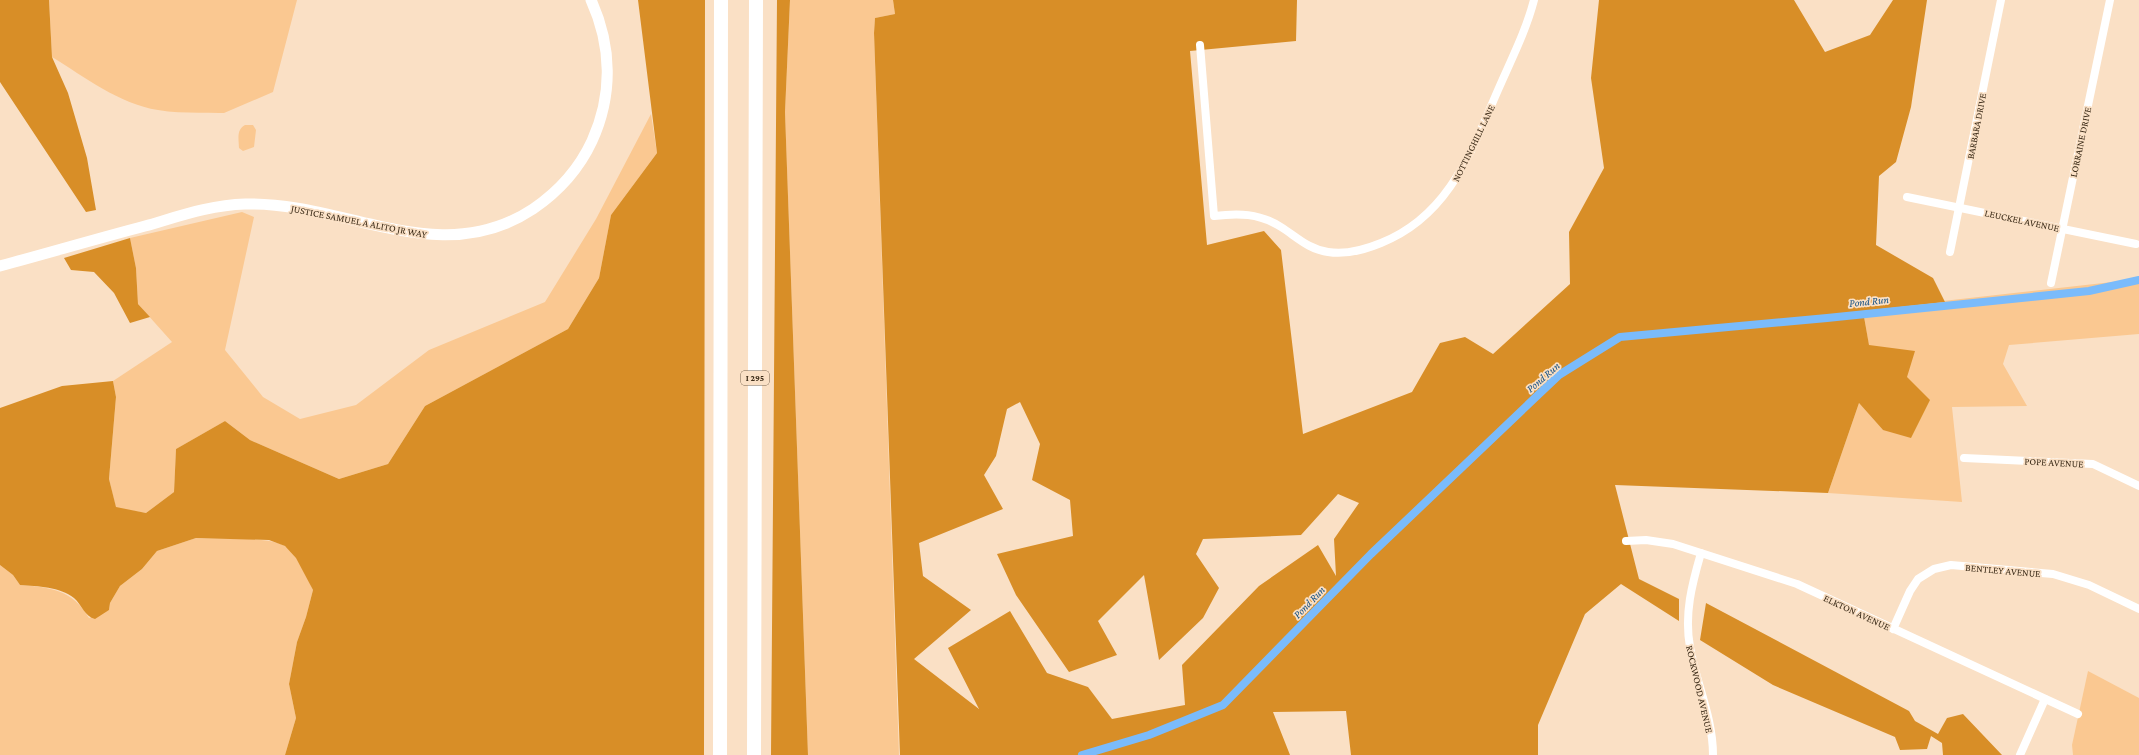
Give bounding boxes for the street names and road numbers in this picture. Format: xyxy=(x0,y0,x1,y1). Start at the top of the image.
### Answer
street label: BARBARA DRIVE xyxy=(1965,92,1988,160)
street label: NOTTINGHILL LANE xyxy=(1450,102,1497,183)
street label: LORRAINE DRIVE xyxy=(2068,105,2093,178)
street label: JUSTICE SAMUEL A ALITO JR WAY xyxy=(289,203,428,240)
street label: LEUCKEL AVENUE xyxy=(1984,207,2061,234)
road number: I 295 xyxy=(741,371,769,385)
street label: POPE AVENUE xyxy=(2024,455,2084,470)
street label: BENTLEY AVENUE xyxy=(1965,562,2042,579)
street label: ELKTON AVENUE xyxy=(1822,592,1892,633)
street label: ROCKWOOD AVENUE xyxy=(1684,644,1715,734)

